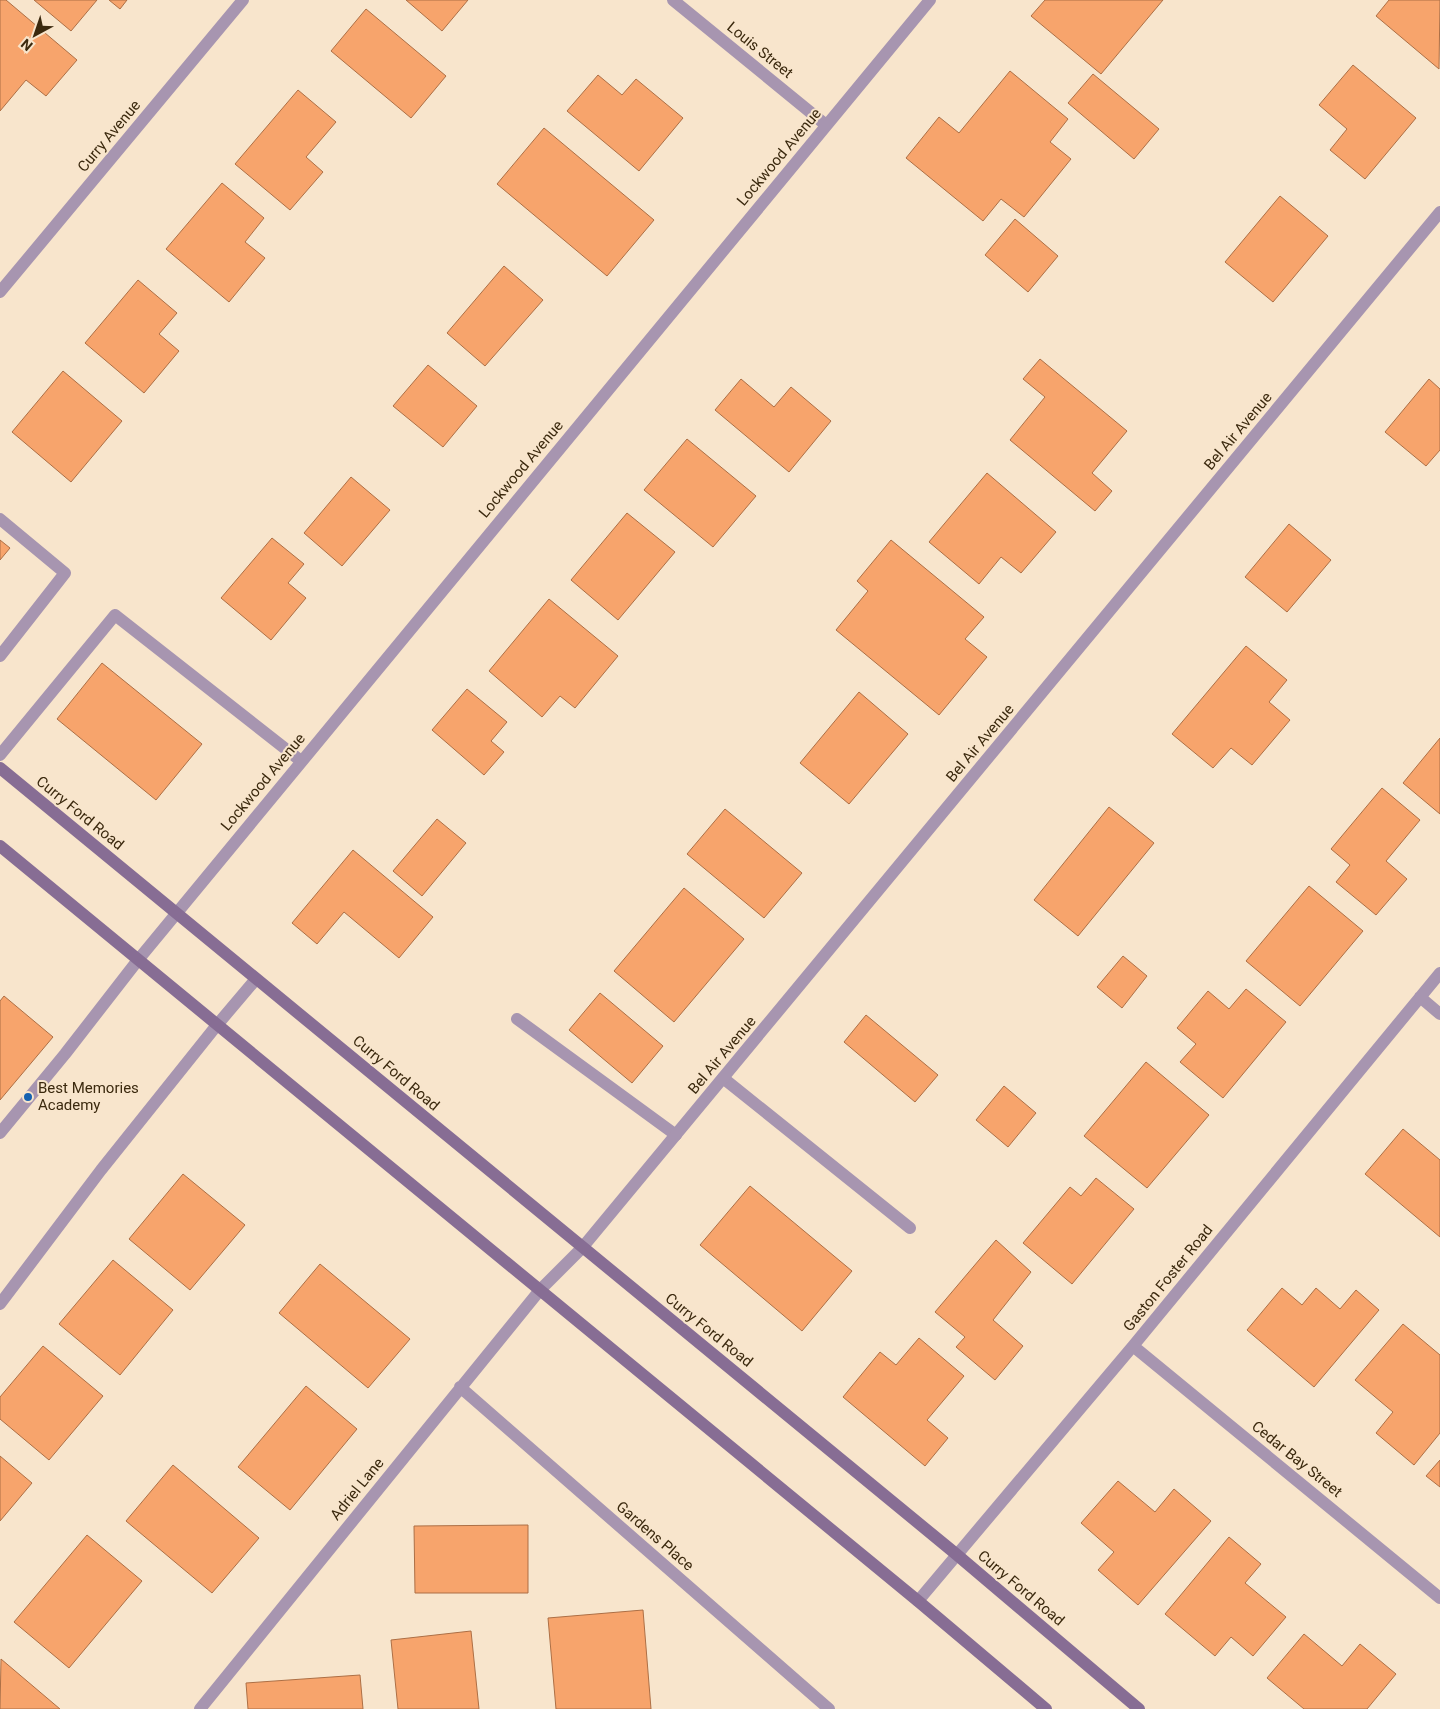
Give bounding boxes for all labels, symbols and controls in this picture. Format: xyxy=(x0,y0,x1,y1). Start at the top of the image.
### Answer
north arrow xyxy=(10,10,60,60)
street label: Louis Street xyxy=(723,18,797,82)
text: N xyxy=(18,36,36,54)
street label: Curry Avenue xyxy=(74,96,144,176)
street label: Lockwood Avenue xyxy=(733,105,825,209)
street label: Bel Air Avenue xyxy=(1200,388,1276,474)
street label: Lockwood Avenue xyxy=(475,417,567,521)
street label: Bel Air Avenue xyxy=(942,700,1018,786)
street label: Lockwood Avenue xyxy=(217,730,309,834)
street label: Curry Ford Road xyxy=(33,772,127,854)
street label: Bel Air Avenue xyxy=(684,1012,760,1098)
street label: Curry Ford Road xyxy=(349,1032,443,1114)
place label: Best Memories Academy xyxy=(38,1079,139,1114)
marker: Best Memories Academy xyxy=(22,1091,34,1103)
street label: Gaston Foster Road xyxy=(1119,1221,1217,1335)
street label: Curry Ford Road xyxy=(662,1289,756,1371)
street label: Cedar Bay Street xyxy=(1248,1417,1346,1501)
street label: Adriel Lane xyxy=(326,1454,388,1524)
street label: Gardens Place xyxy=(613,1498,697,1574)
street label: Curry Ford Road xyxy=(974,1547,1068,1629)

